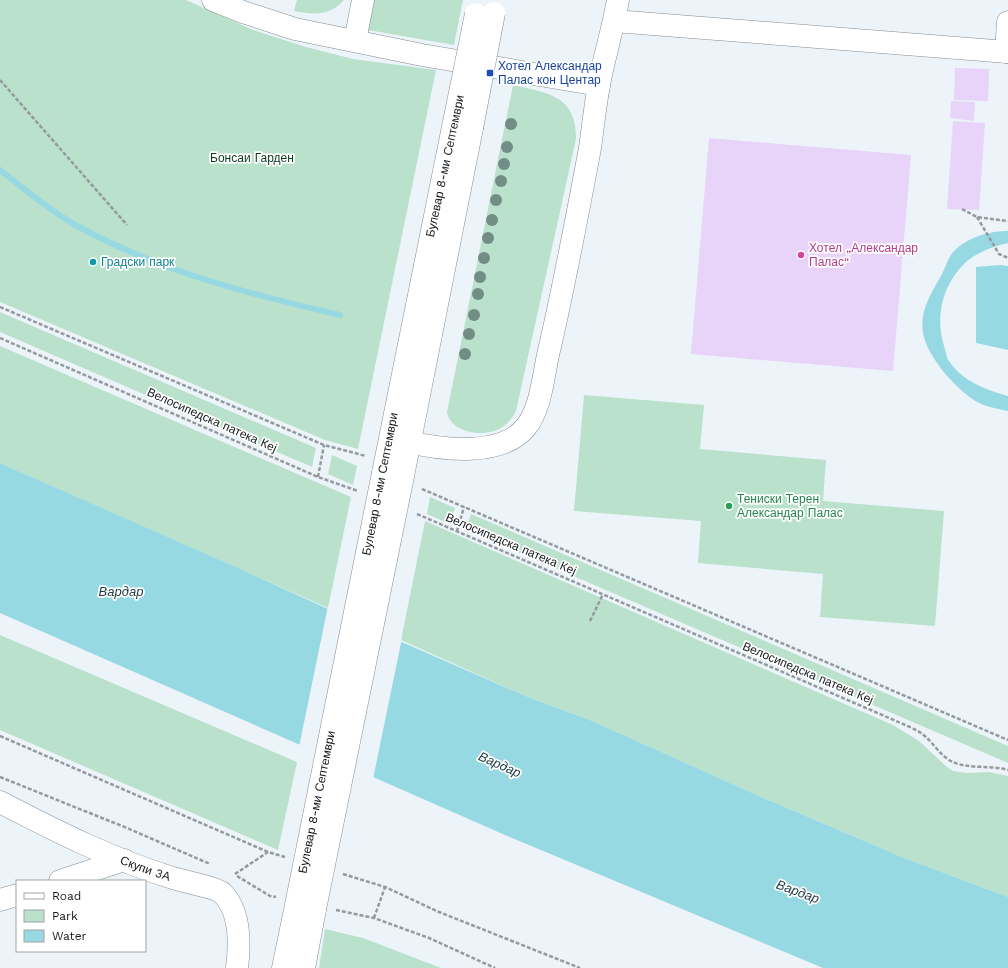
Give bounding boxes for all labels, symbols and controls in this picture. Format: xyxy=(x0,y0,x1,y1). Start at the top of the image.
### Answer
place label: Хотел Александар Палас кон Центар xyxy=(498,59,602,87)
marker: Хотел Александар Палас кон Центар xyxy=(485,68,495,78)
street label: Булевар 8-ми Септември xyxy=(423,94,467,238)
park label: Бонсаи Гарден xyxy=(210,151,294,165)
place label: Хотел „Александар Палас“ xyxy=(809,241,918,269)
marker: Хотел „Александар Палас“ xyxy=(796,250,806,260)
place label: Градски парк xyxy=(101,255,175,269)
marker: Градски парк xyxy=(88,257,98,267)
street label: Велосипедска патека Кеј xyxy=(145,385,279,455)
street label: Булевар 8-ми Септември xyxy=(359,411,401,557)
place label: Тениски Терен Александар Палас xyxy=(737,492,843,520)
marker: Тениски Терен Александар Палас xyxy=(724,501,734,511)
street label: Велосипедска патека Кеј xyxy=(444,510,578,578)
water label: Вардар xyxy=(99,584,143,599)
street label: Велосипедска патека Кеј xyxy=(741,639,875,707)
street label: Булевар 8-ми Септември xyxy=(296,729,338,875)
water label: Вардар xyxy=(476,748,523,780)
street label: Скупи 3А xyxy=(118,853,172,884)
water label: Вардар xyxy=(774,877,821,906)
legend xyxy=(16,880,146,952)
text: Road xyxy=(52,889,81,903)
text: Park xyxy=(52,909,78,923)
text: Water xyxy=(52,929,87,943)

